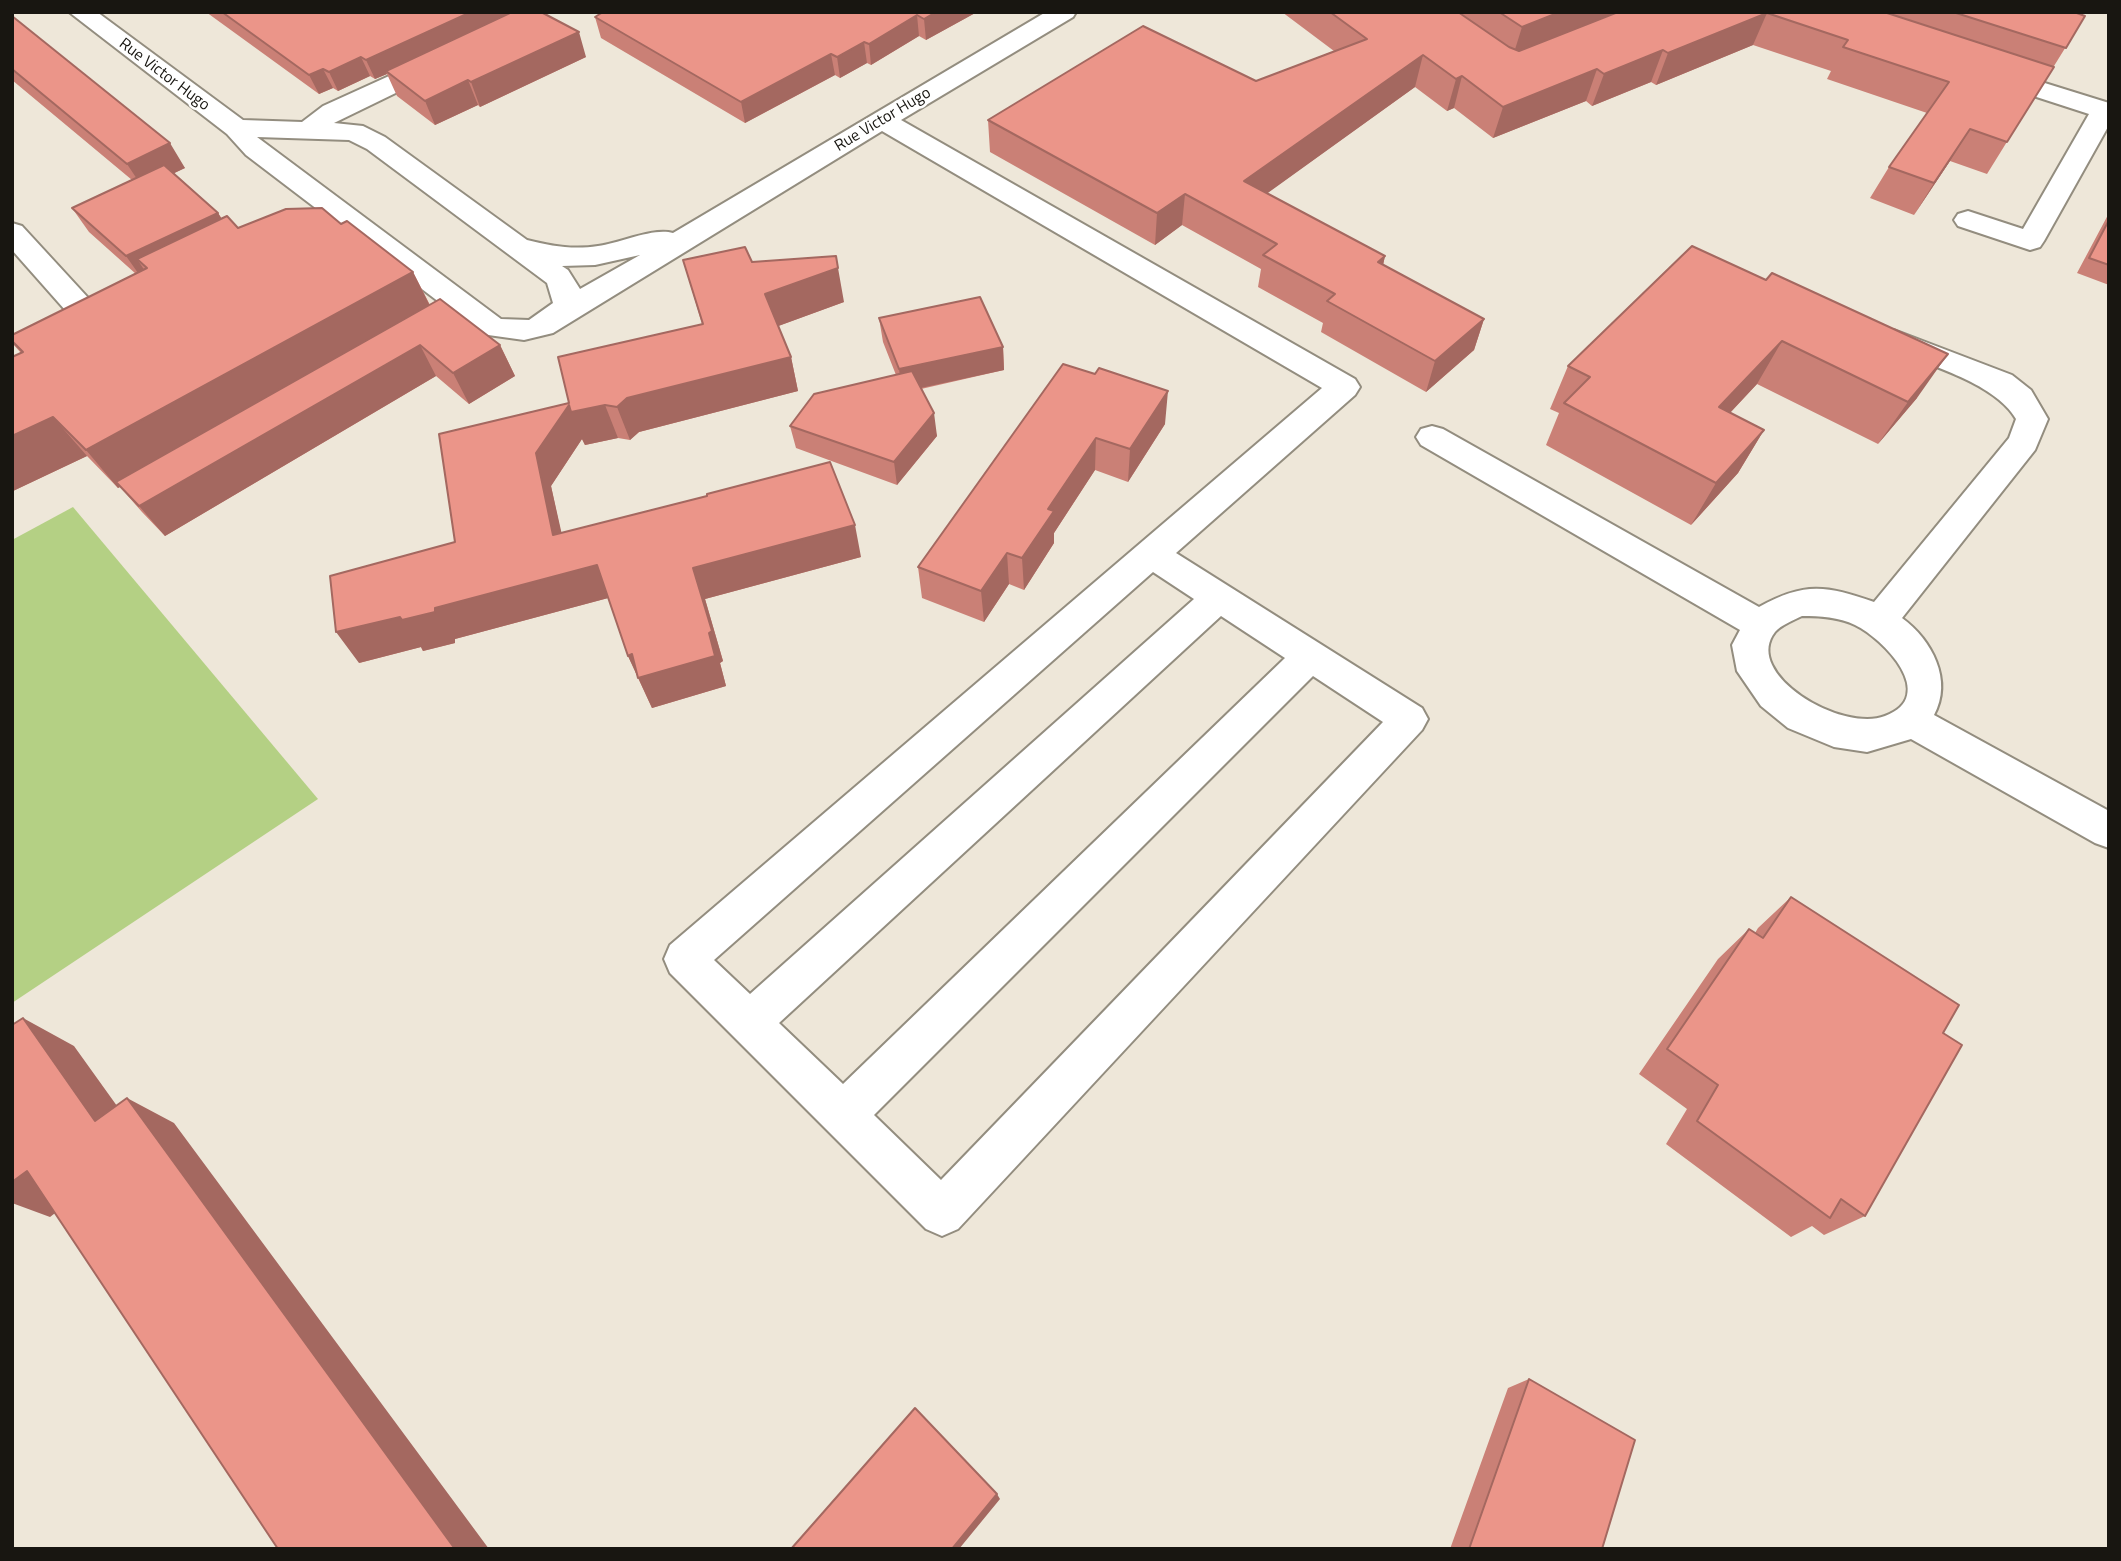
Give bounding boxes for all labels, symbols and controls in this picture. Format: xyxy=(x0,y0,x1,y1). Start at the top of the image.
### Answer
street label: Rue Victor Hugo xyxy=(115,35,213,115)
street label: Rue Victor Hugo xyxy=(831,84,935,156)

